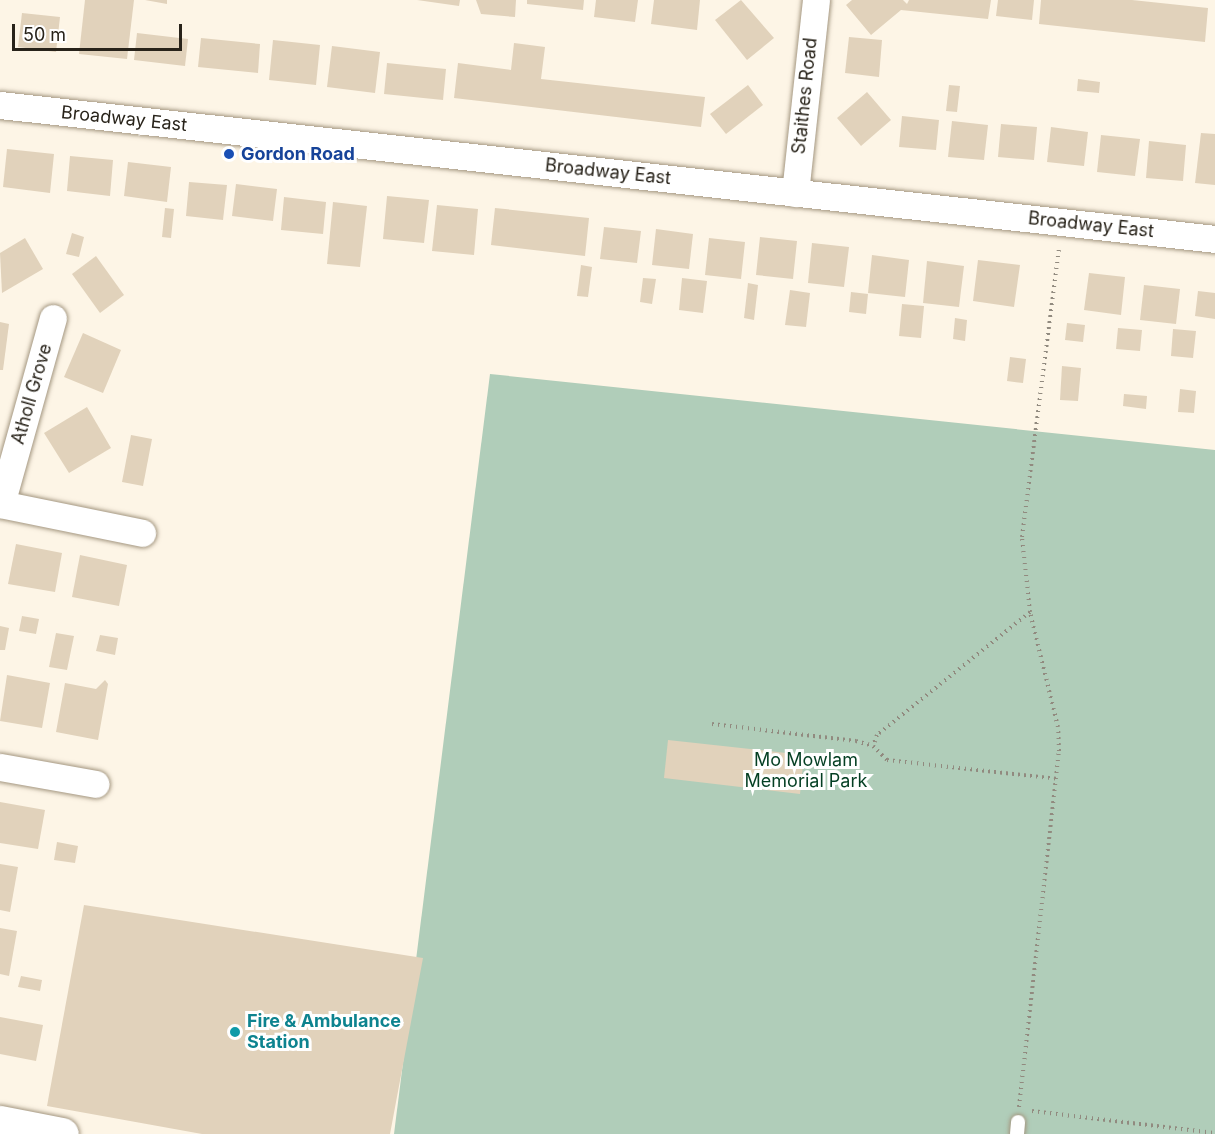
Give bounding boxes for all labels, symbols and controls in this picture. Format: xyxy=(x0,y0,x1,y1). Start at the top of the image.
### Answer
scale bar xyxy=(15,12,184,50)
text: 50 m xyxy=(23,24,66,45)
street label: Staithes Road xyxy=(788,37,822,155)
street label: Broadway East xyxy=(60,102,188,136)
place label: Gordon Road xyxy=(241,143,355,165)
marker: Gordon Road xyxy=(222,147,236,161)
street label: Broadway East xyxy=(544,155,672,189)
street label: Broadway East xyxy=(1027,208,1155,242)
street label: Atholl Grove xyxy=(7,341,57,447)
park label: Mo Mowlam Memorial Park xyxy=(745,750,867,792)
place label: Fire & Ambulance Station xyxy=(247,1011,401,1054)
marker: Fire & Ambulance Station xyxy=(228,1025,242,1039)

